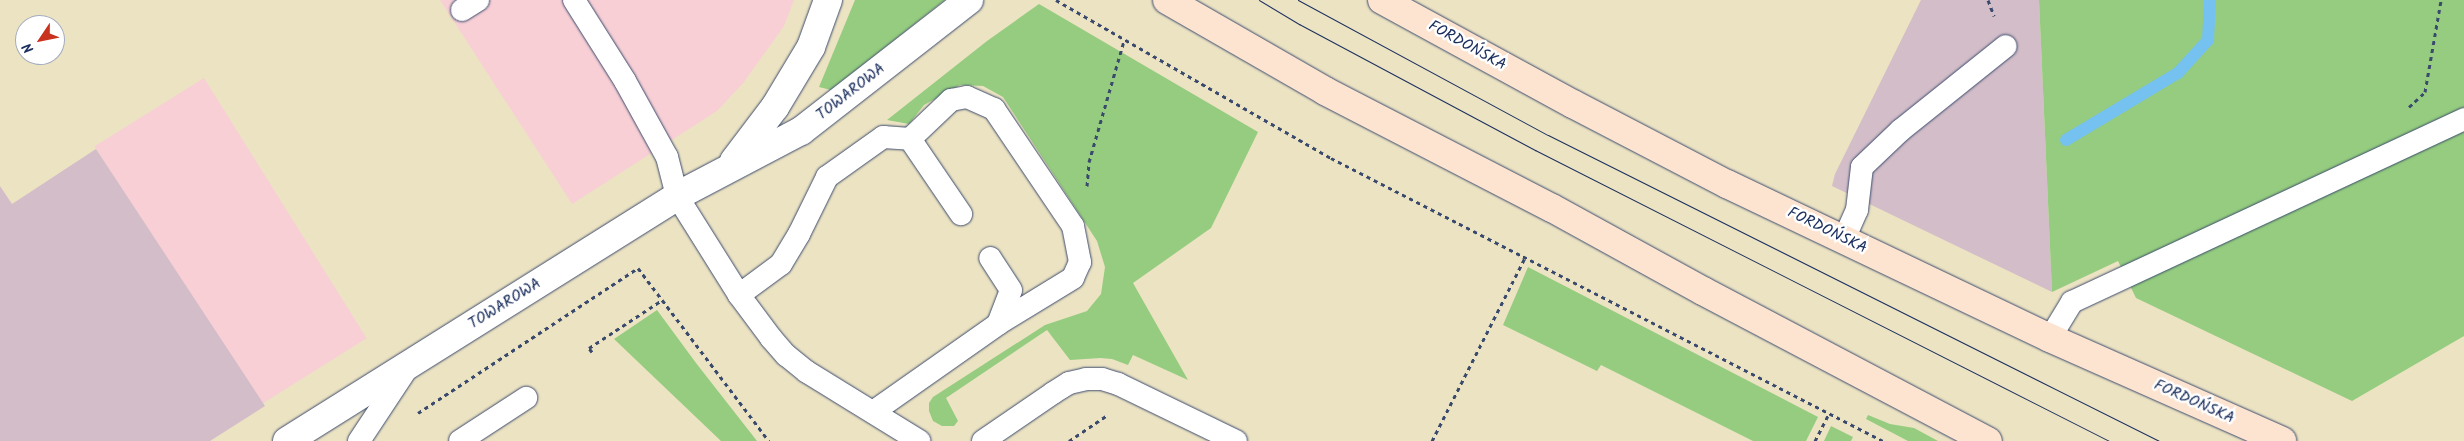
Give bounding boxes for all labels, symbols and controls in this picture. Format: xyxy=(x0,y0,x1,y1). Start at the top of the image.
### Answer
north arrow xyxy=(15,15,65,65)
street label: FORDOŃSKA xyxy=(1425,17,1509,75)
text: N xyxy=(17,38,40,58)
street label: TOWAROWA xyxy=(813,59,889,125)
street label: FORDOŃSKA xyxy=(1784,203,1870,259)
street label: TOWAROWA xyxy=(465,274,545,334)
street label: FORDOŃSKA xyxy=(2151,376,2237,428)

